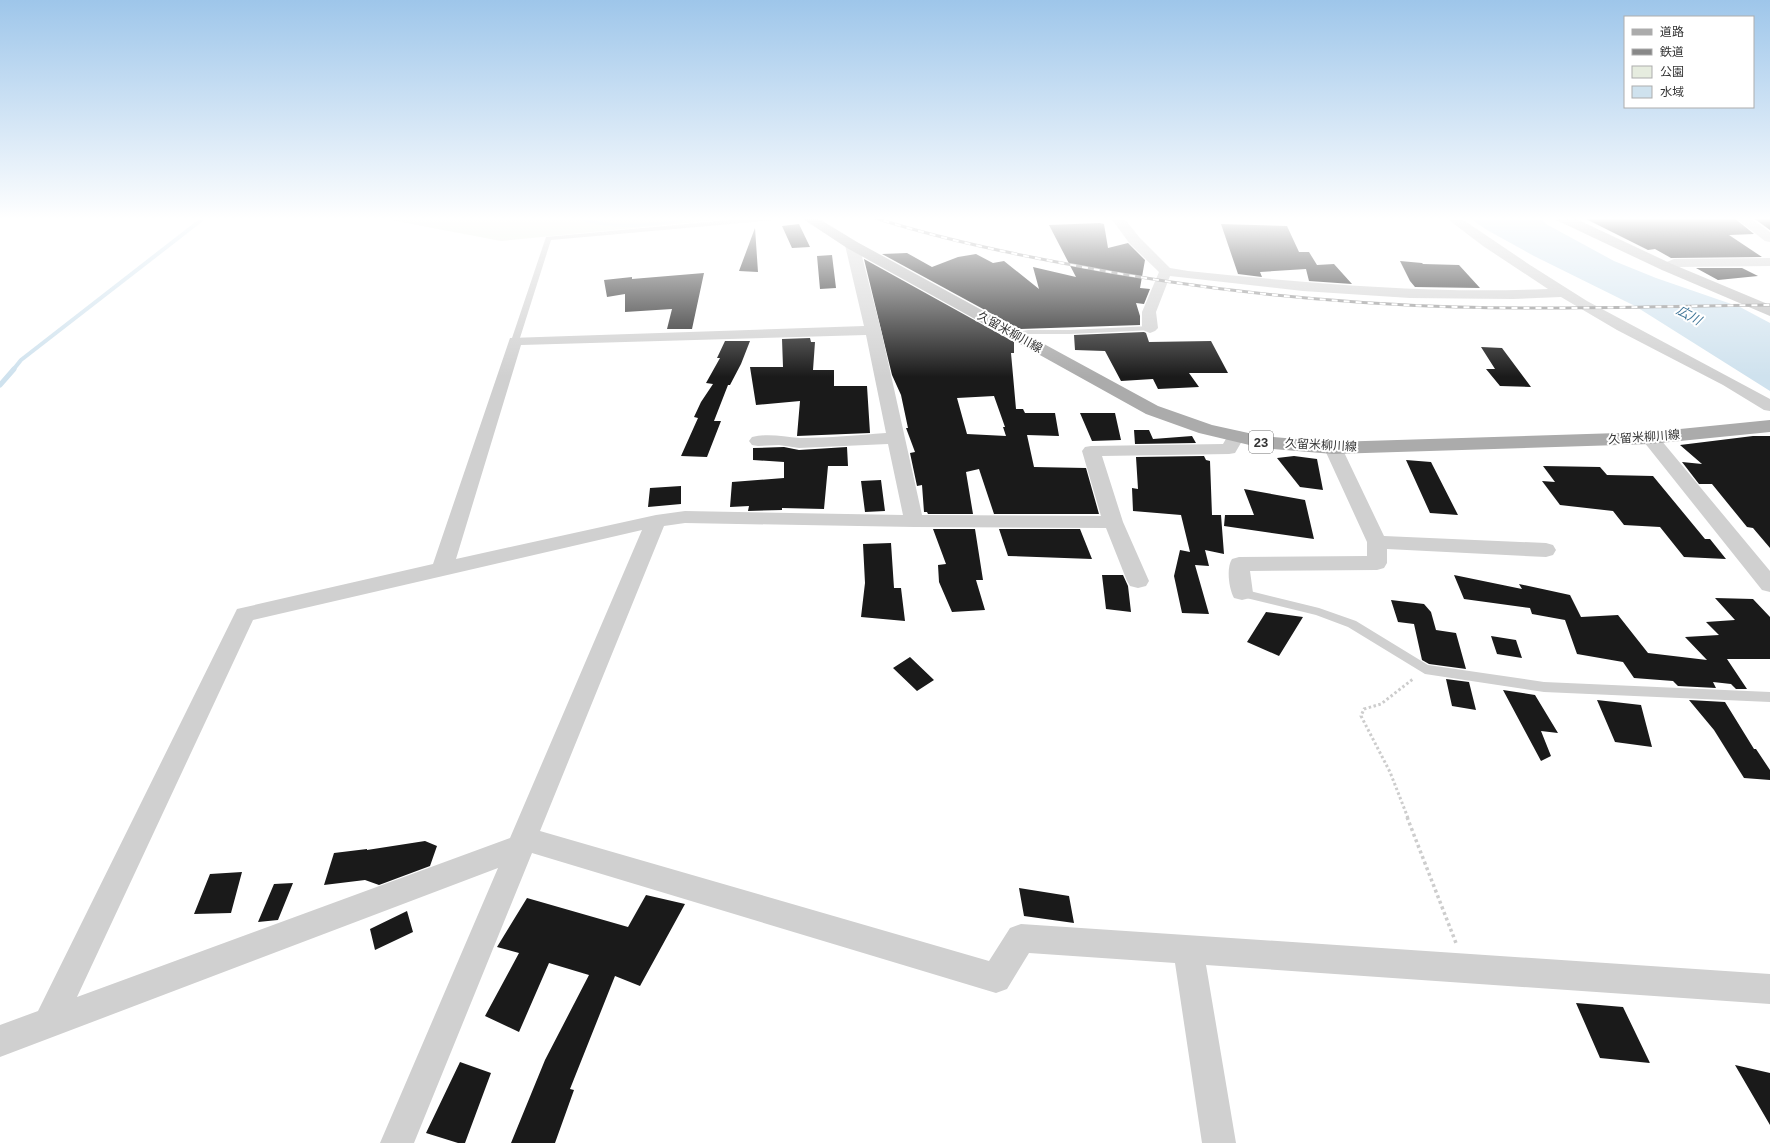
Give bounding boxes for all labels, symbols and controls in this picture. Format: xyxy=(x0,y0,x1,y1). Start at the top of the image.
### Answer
legend xyxy=(1624,16,1754,108)
text: 道路 xyxy=(1660,25,1684,39)
text: 鉄道 xyxy=(1660,45,1684,59)
text: 公園 xyxy=(1660,65,1684,79)
text: 水域 xyxy=(1660,85,1684,99)
water label: 広川 xyxy=(1674,302,1706,329)
street label: 久留米柳川線 xyxy=(975,308,1045,356)
street label: 久留米柳川線 xyxy=(1608,428,1680,446)
road number: 23 xyxy=(1249,431,1273,453)
street label: 久留米柳川線 xyxy=(1285,436,1357,454)

